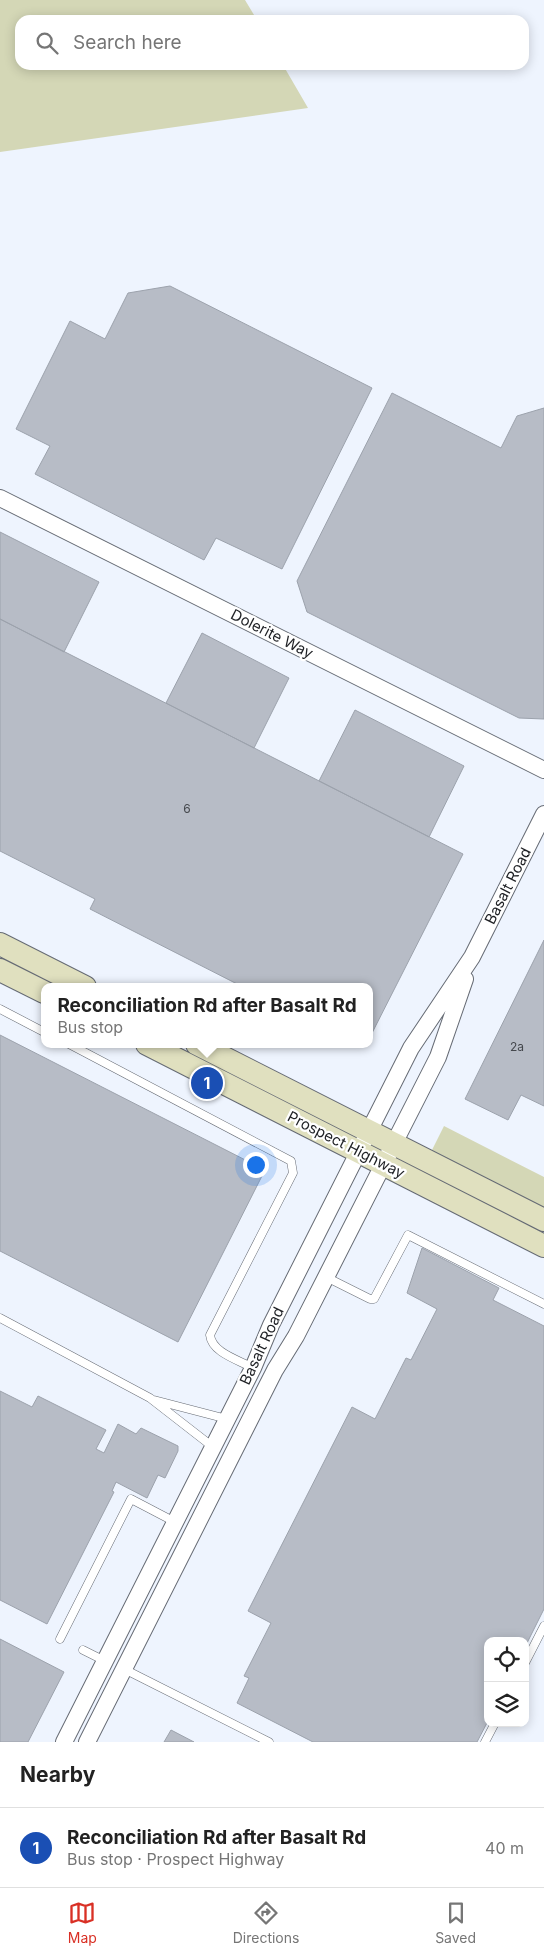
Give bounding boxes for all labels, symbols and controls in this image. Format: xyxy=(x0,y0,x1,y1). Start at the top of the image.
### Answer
search box xyxy=(15,15,529,70)
icon: search xyxy=(33,29,61,57)
text: Search here xyxy=(73,31,182,54)
street label: Dolerite Way xyxy=(228,605,317,663)
house number: 6 xyxy=(183,801,191,816)
street label: Basalt Road xyxy=(480,844,535,927)
popup xyxy=(41,983,373,1048)
text: Reconciliation Rd after Basalt Rd xyxy=(57,994,357,1017)
text: Bus stop xyxy=(57,1017,123,1037)
house number: 2a xyxy=(510,1039,524,1054)
pin: 1 xyxy=(191,1064,223,1102)
street label: Prospect Highway xyxy=(284,1107,409,1183)
your location xyxy=(243,1152,269,1178)
street label: Basalt Road xyxy=(235,1304,288,1388)
map controls xyxy=(484,1637,529,1727)
button: locate xyxy=(484,1637,529,1682)
button: layers xyxy=(484,1682,529,1727)
text: Nearby xyxy=(20,1762,95,1787)
text: Reconciliation Rd after Basalt Rd xyxy=(67,1826,366,1849)
text: 1 xyxy=(33,1838,39,1858)
text: 40 m xyxy=(485,1838,524,1858)
text: Bus stop · Prospect Highway xyxy=(67,1849,284,1869)
tab: Map xyxy=(68,1899,97,1946)
tab: Directions xyxy=(233,1899,299,1946)
tab: Saved xyxy=(435,1899,476,1946)

